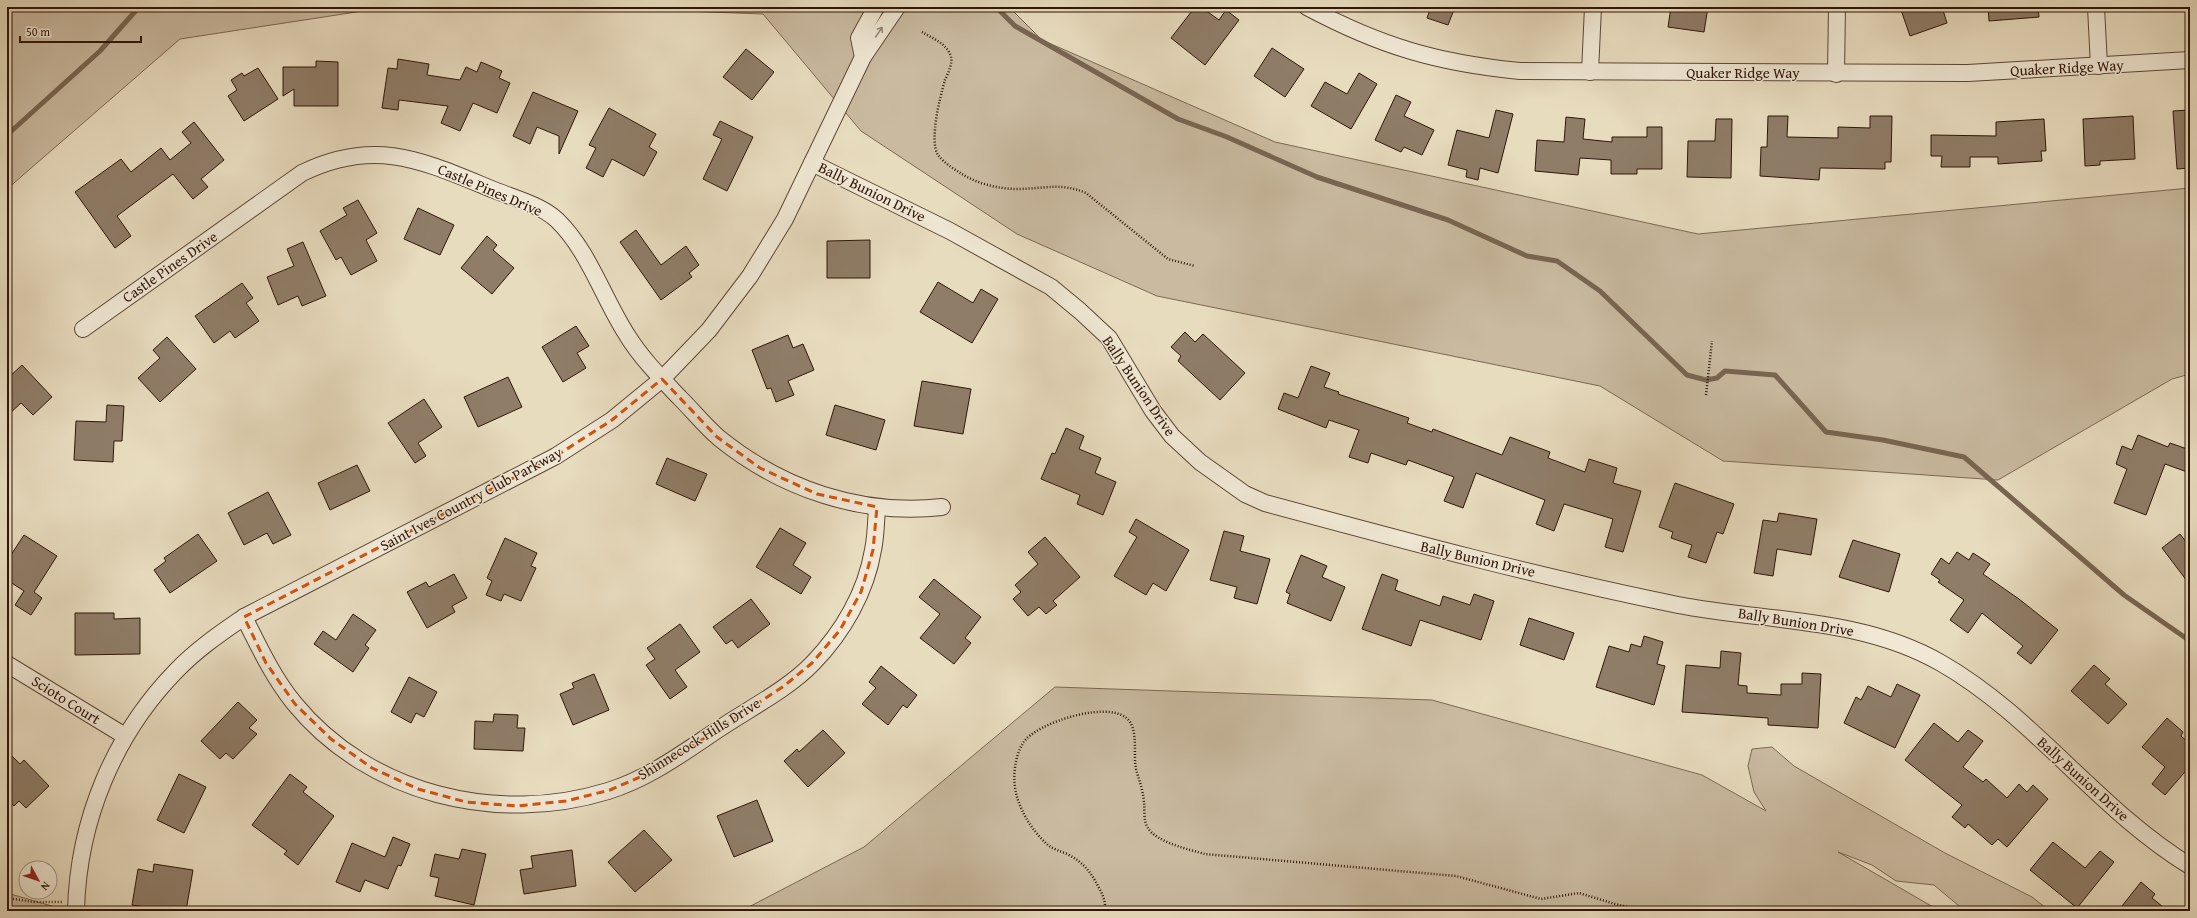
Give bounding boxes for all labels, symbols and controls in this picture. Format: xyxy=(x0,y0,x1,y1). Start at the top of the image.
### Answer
scale bar xyxy=(20,18,141,44)
text: 50 m xyxy=(26,23,50,40)
one-way arrow xyxy=(876,26,884,38)
street label: Quaker Ridge Way xyxy=(2010,54,2125,81)
street label: Quaker Ridge Way xyxy=(1686,62,1800,83)
street label: Bally Bunion Drive xyxy=(815,156,929,227)
street label: Castle Pines Drive xyxy=(435,158,546,221)
street label: Castle Pines Drive xyxy=(118,226,221,307)
street label: Bally Bunion Drive xyxy=(1098,331,1181,440)
street label: Saint Ives Country Club Parkway xyxy=(376,441,566,556)
street label: Bally Bunion Drive xyxy=(1419,535,1538,582)
street label: Bally Bunion Drive xyxy=(1737,602,1856,641)
street label: Scioto Court xyxy=(28,670,105,729)
street label: Shinnecock Hills Drive xyxy=(633,692,764,785)
street label: Bally Bunion Drive xyxy=(2033,732,2134,826)
north arrow xyxy=(18,860,58,900)
text: N xyxy=(37,878,54,895)

